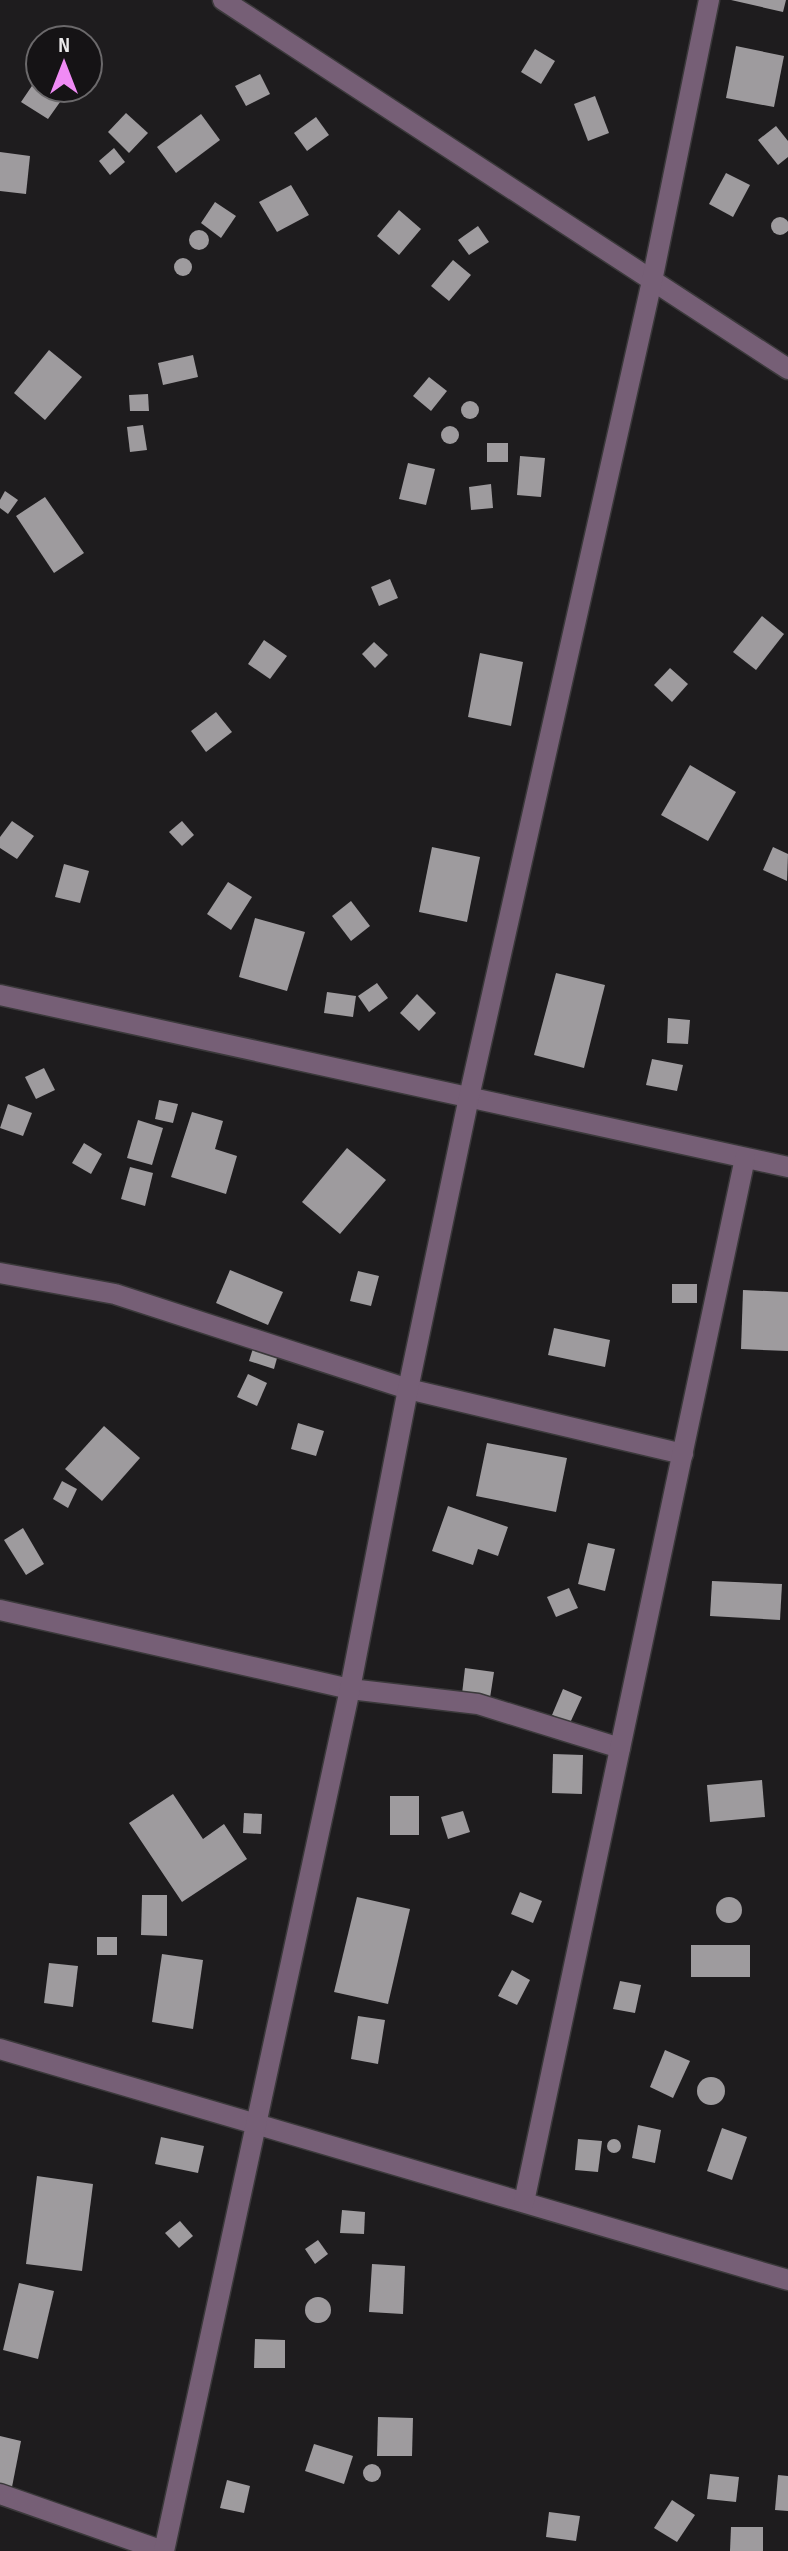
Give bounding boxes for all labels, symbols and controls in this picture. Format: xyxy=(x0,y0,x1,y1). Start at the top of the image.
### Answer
north arrow xyxy=(24,24,104,104)
text: N xyxy=(58,32,70,59)

